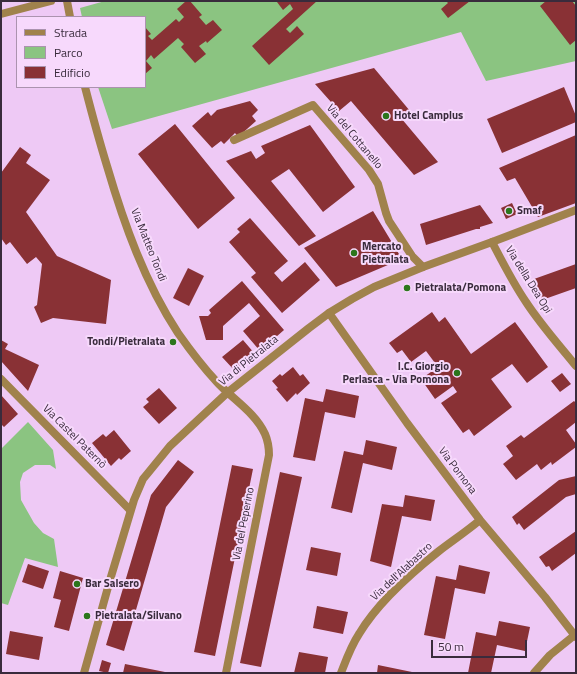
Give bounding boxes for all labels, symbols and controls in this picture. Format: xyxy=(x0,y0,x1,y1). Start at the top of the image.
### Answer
legend xyxy=(16,16,146,88)
text: Strada xyxy=(54,23,87,42)
text: Parco xyxy=(54,43,83,62)
text: Edificio xyxy=(54,63,90,82)
street label: Via del Cottanello xyxy=(323,102,385,172)
place label: Hotel Camplus xyxy=(394,109,463,123)
marker: Hotel Camplus xyxy=(381,111,391,121)
place label: Smaf xyxy=(517,204,542,218)
street label: Via Matteo Tondi xyxy=(127,206,169,284)
marker: Smaf xyxy=(504,206,514,216)
place label: Mercato Pietralata xyxy=(362,240,409,266)
street label: Via della Dea Opi xyxy=(502,244,554,316)
marker: Mercato Pietralata xyxy=(349,248,359,258)
place label: Pietralata/Pomona xyxy=(415,281,506,295)
marker: Pietralata/Pomona xyxy=(402,283,412,293)
street label: Via di Pietralata xyxy=(217,333,281,389)
place label: Tondi/Pietralata xyxy=(87,335,165,349)
marker: Tondi/Pietralata xyxy=(168,337,178,347)
place label: I.C. Giorgio Perlasca - Via Pomona xyxy=(343,360,449,386)
marker: I.C. Giorgio Perlasca - Via Pomona xyxy=(452,368,462,378)
street label: Via Castel Paternò xyxy=(39,402,109,472)
street label: Via Pomona xyxy=(435,445,479,497)
street label: Via del Peperino xyxy=(230,486,258,562)
street label: Via dell'Alabastro xyxy=(368,540,436,604)
place label: Bar Salsero xyxy=(85,577,139,591)
marker: Bar Salsero xyxy=(72,579,82,589)
place label: Pietralata/Silvano xyxy=(95,609,182,623)
marker: Pietralata/Silvano xyxy=(82,611,92,621)
scale bar xyxy=(433,632,529,658)
text: 50 m xyxy=(438,637,464,656)

